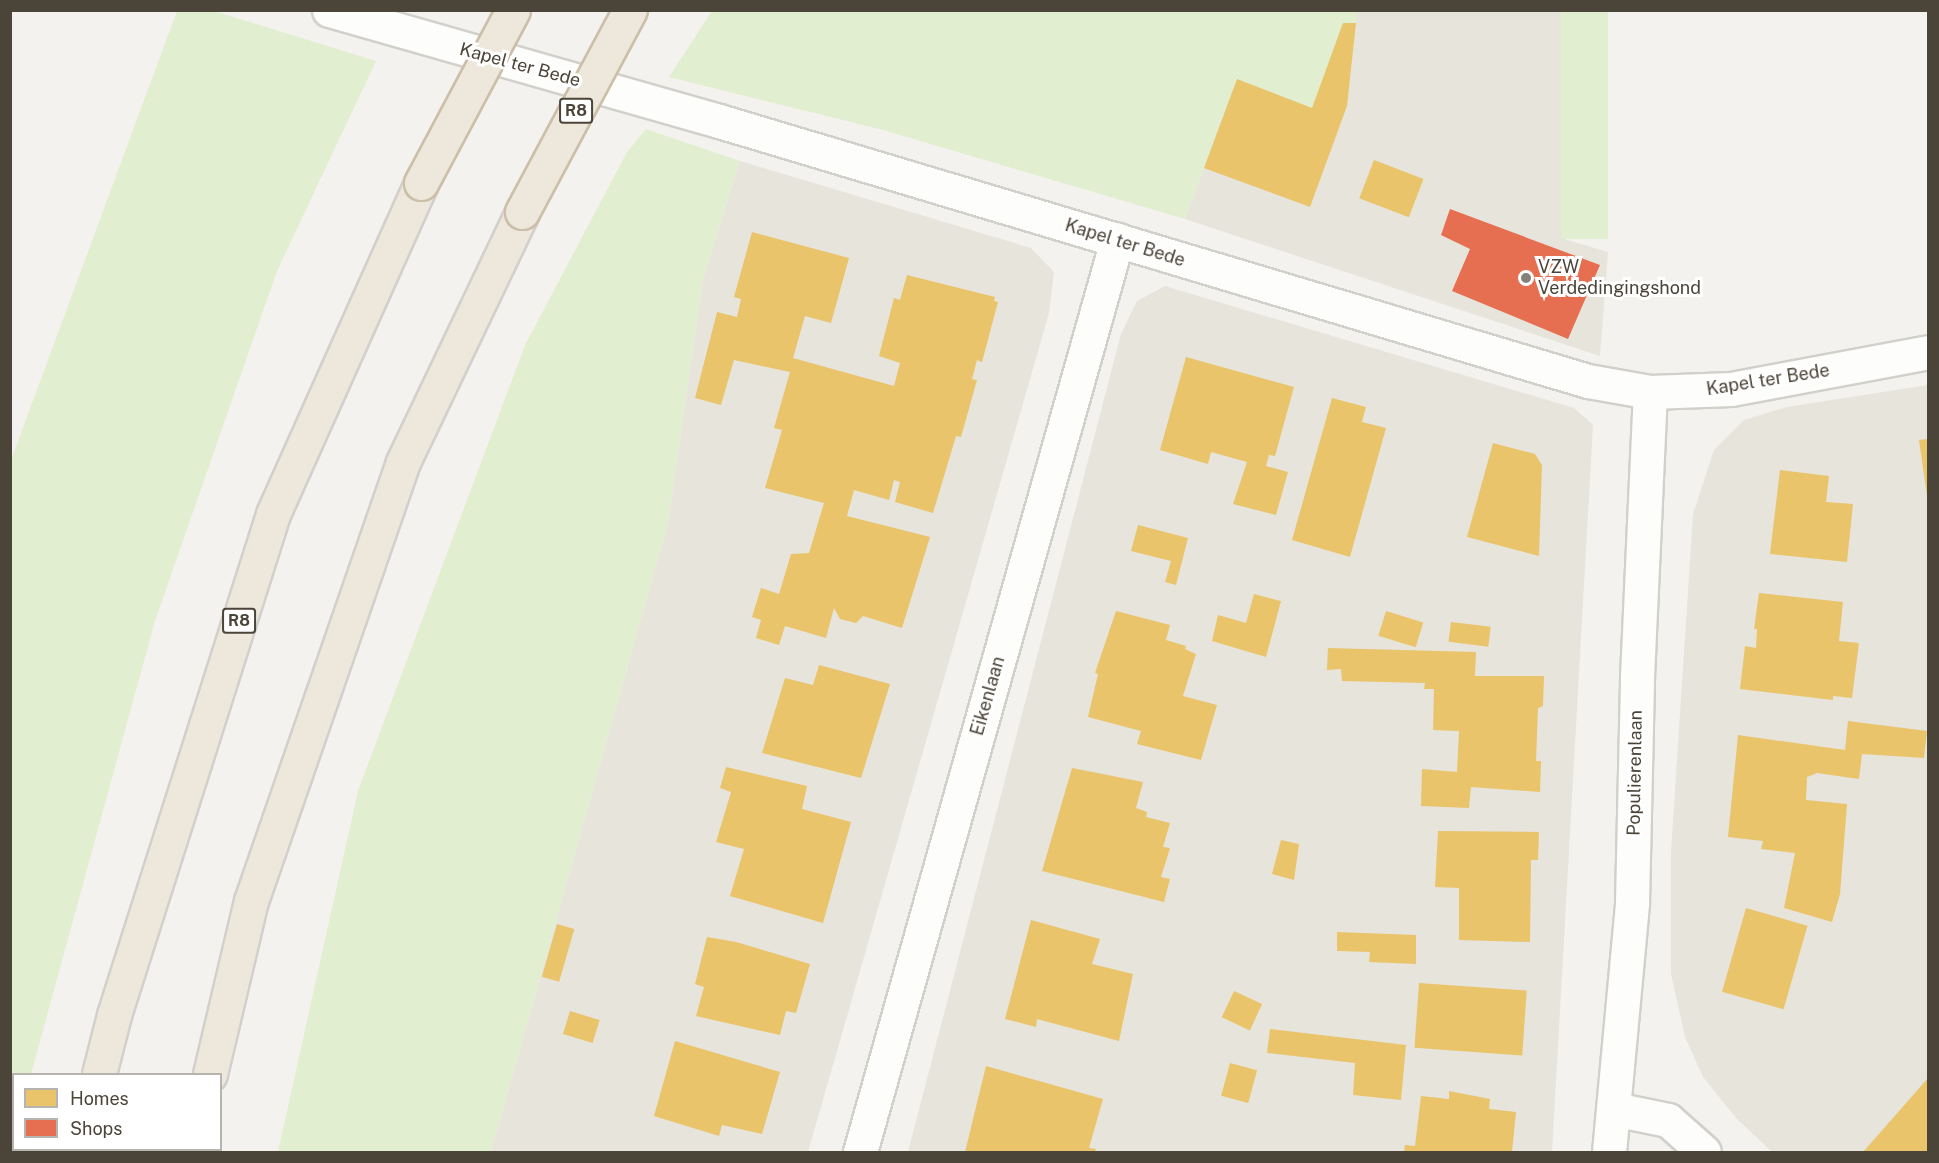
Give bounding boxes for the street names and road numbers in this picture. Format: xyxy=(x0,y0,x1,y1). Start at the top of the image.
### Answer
street label: Kapel ter Bede xyxy=(457,38,583,92)
road number: R8 xyxy=(558,98,594,124)
street label: Kapel ter Bede xyxy=(1062,214,1188,272)
street label: Kapel ter Bede xyxy=(1705,360,1831,400)
road number: R8 xyxy=(221,608,257,634)
street label: Eikenlaan xyxy=(966,654,1010,738)
street label: Populierenlaan xyxy=(1623,710,1647,836)

